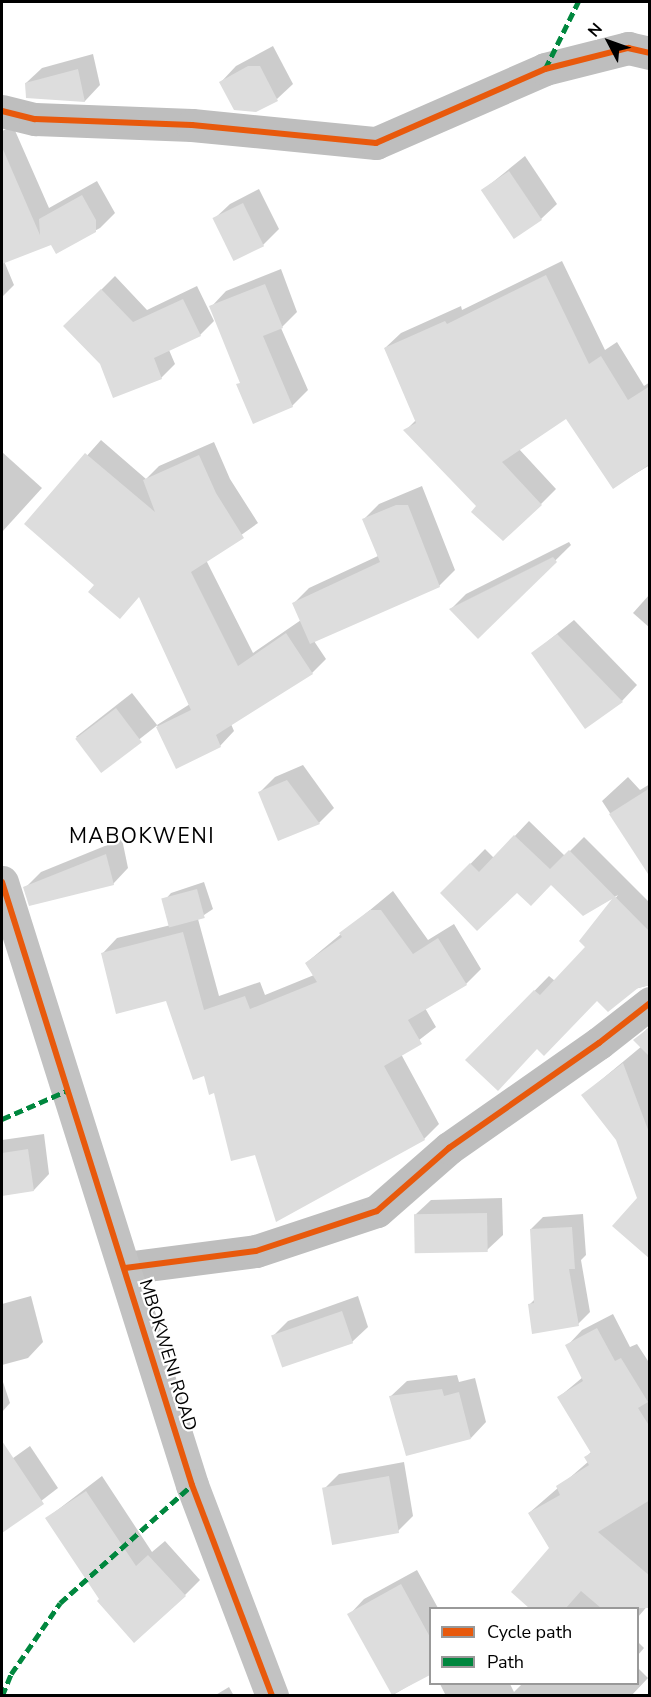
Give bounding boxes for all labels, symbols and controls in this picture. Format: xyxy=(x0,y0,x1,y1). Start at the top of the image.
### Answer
north arrow xyxy=(579,12,639,72)
text: N xyxy=(583,18,608,42)
district label: MABOKWENI xyxy=(69,823,215,849)
street label: MBOKWENI ROAD xyxy=(135,1277,201,1433)
legend xyxy=(429,1607,639,1685)
text: Cycle path xyxy=(487,1620,572,1644)
text: Path xyxy=(487,1650,524,1674)

